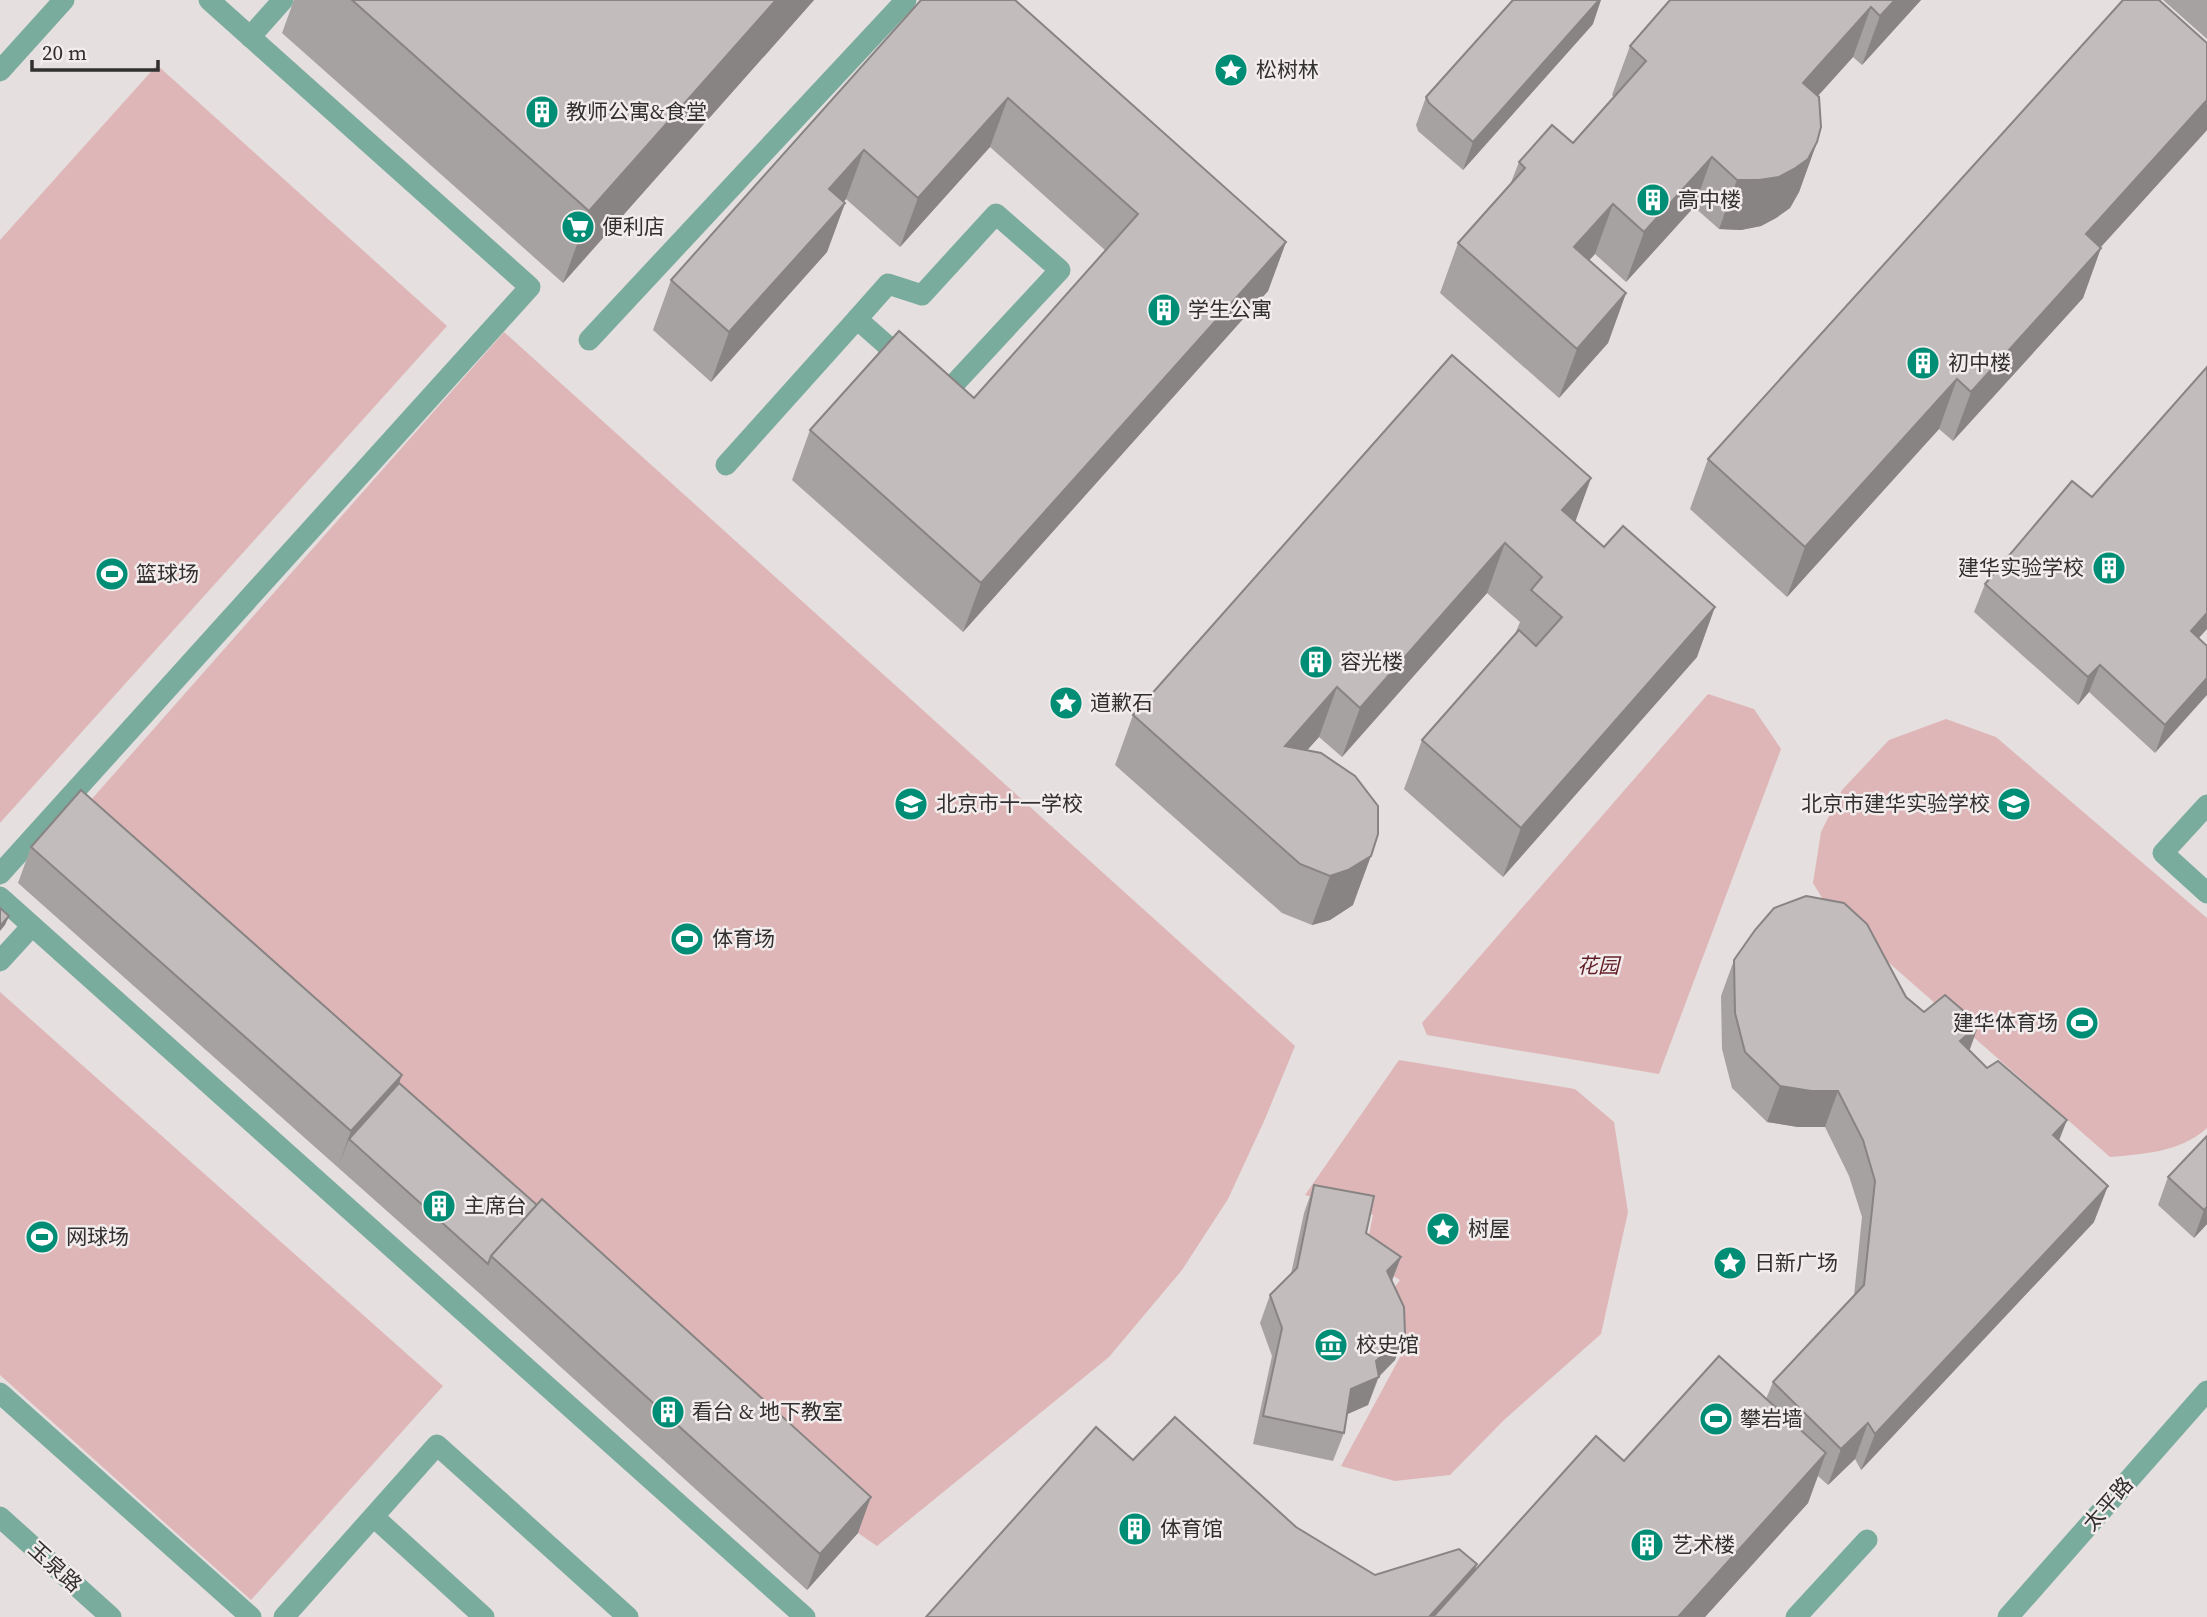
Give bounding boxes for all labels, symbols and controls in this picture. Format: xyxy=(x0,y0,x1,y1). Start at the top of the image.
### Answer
scale bar xyxy=(32,28,158,72)
text: 20 m xyxy=(42,38,87,67)
place icon: 松树林 xyxy=(1212,51,1250,89)
place label: 松树林 xyxy=(1256,55,1319,84)
building icon: 教师公寓&食堂 xyxy=(523,93,561,131)
place label: 教师公寓&食堂 xyxy=(566,97,707,126)
building icon: 高中楼 xyxy=(1634,181,1672,219)
place label: 高中楼 xyxy=(1678,185,1741,214)
supermarket icon: 便利店 xyxy=(559,208,597,246)
place label: 便利店 xyxy=(602,212,665,241)
building icon: 学生公寓 xyxy=(1145,291,1183,329)
place label: 学生公寓 xyxy=(1188,295,1272,324)
building icon: 初中楼 xyxy=(1904,344,1942,382)
place label: 初中楼 xyxy=(1948,348,2011,377)
building icon: 建华实验学校 xyxy=(2090,549,2128,587)
place label: 建华实验学校 xyxy=(1958,553,2084,582)
sports icon: 篮球场 xyxy=(93,555,131,593)
place label: 篮球场 xyxy=(136,559,199,588)
building icon: 容光楼 xyxy=(1297,643,1335,681)
place label: 容光楼 xyxy=(1340,647,1403,676)
place icon: 道歉石 xyxy=(1047,684,1085,722)
place label: 道歉石 xyxy=(1090,688,1153,717)
school or university icon: 北京市十一学校 xyxy=(892,785,930,823)
school or university icon: 北京市建华实验学校 xyxy=(1995,785,2033,823)
place label: 北京市十一学校 xyxy=(936,789,1083,818)
place label: 北京市建华实验学校 xyxy=(1801,789,1990,818)
sports icon: 体育场 xyxy=(668,920,706,958)
place label: 体育场 xyxy=(712,924,775,953)
park label: 花园 xyxy=(1577,951,1622,980)
sports icon: 建华体育场 xyxy=(2063,1004,2101,1042)
place label: 建华体育场 xyxy=(1953,1008,2058,1037)
building icon: 主席台 xyxy=(420,1187,458,1225)
place label: 主席台 xyxy=(464,1191,527,1220)
place icon: 树屋 xyxy=(1424,1210,1462,1248)
place label: 树屋 xyxy=(1468,1214,1510,1243)
sports icon: 网球场 xyxy=(23,1218,61,1256)
place label: 网球场 xyxy=(66,1222,129,1251)
place icon: 日新广场 xyxy=(1711,1244,1749,1282)
place label: 日新广场 xyxy=(1754,1248,1838,1277)
museum icon: 校史馆 xyxy=(1312,1326,1350,1364)
place label: 校史馆 xyxy=(1356,1330,1419,1359)
building icon: 看台 & 地下教室 xyxy=(649,1393,687,1431)
place label: 看台 & 地下教室 xyxy=(692,1397,843,1426)
sports icon: 攀岩墙 xyxy=(1697,1400,1735,1438)
place label: 攀岩墙 xyxy=(1740,1404,1803,1433)
street label: 太平路 xyxy=(2076,1470,2139,1537)
building icon: 体育馆 xyxy=(1116,1510,1154,1548)
place label: 体育馆 xyxy=(1160,1514,1223,1543)
building icon: 艺术楼 xyxy=(1628,1526,1666,1564)
place label: 艺术楼 xyxy=(1672,1530,1735,1559)
street label: 玉泉路 xyxy=(22,1535,88,1598)

